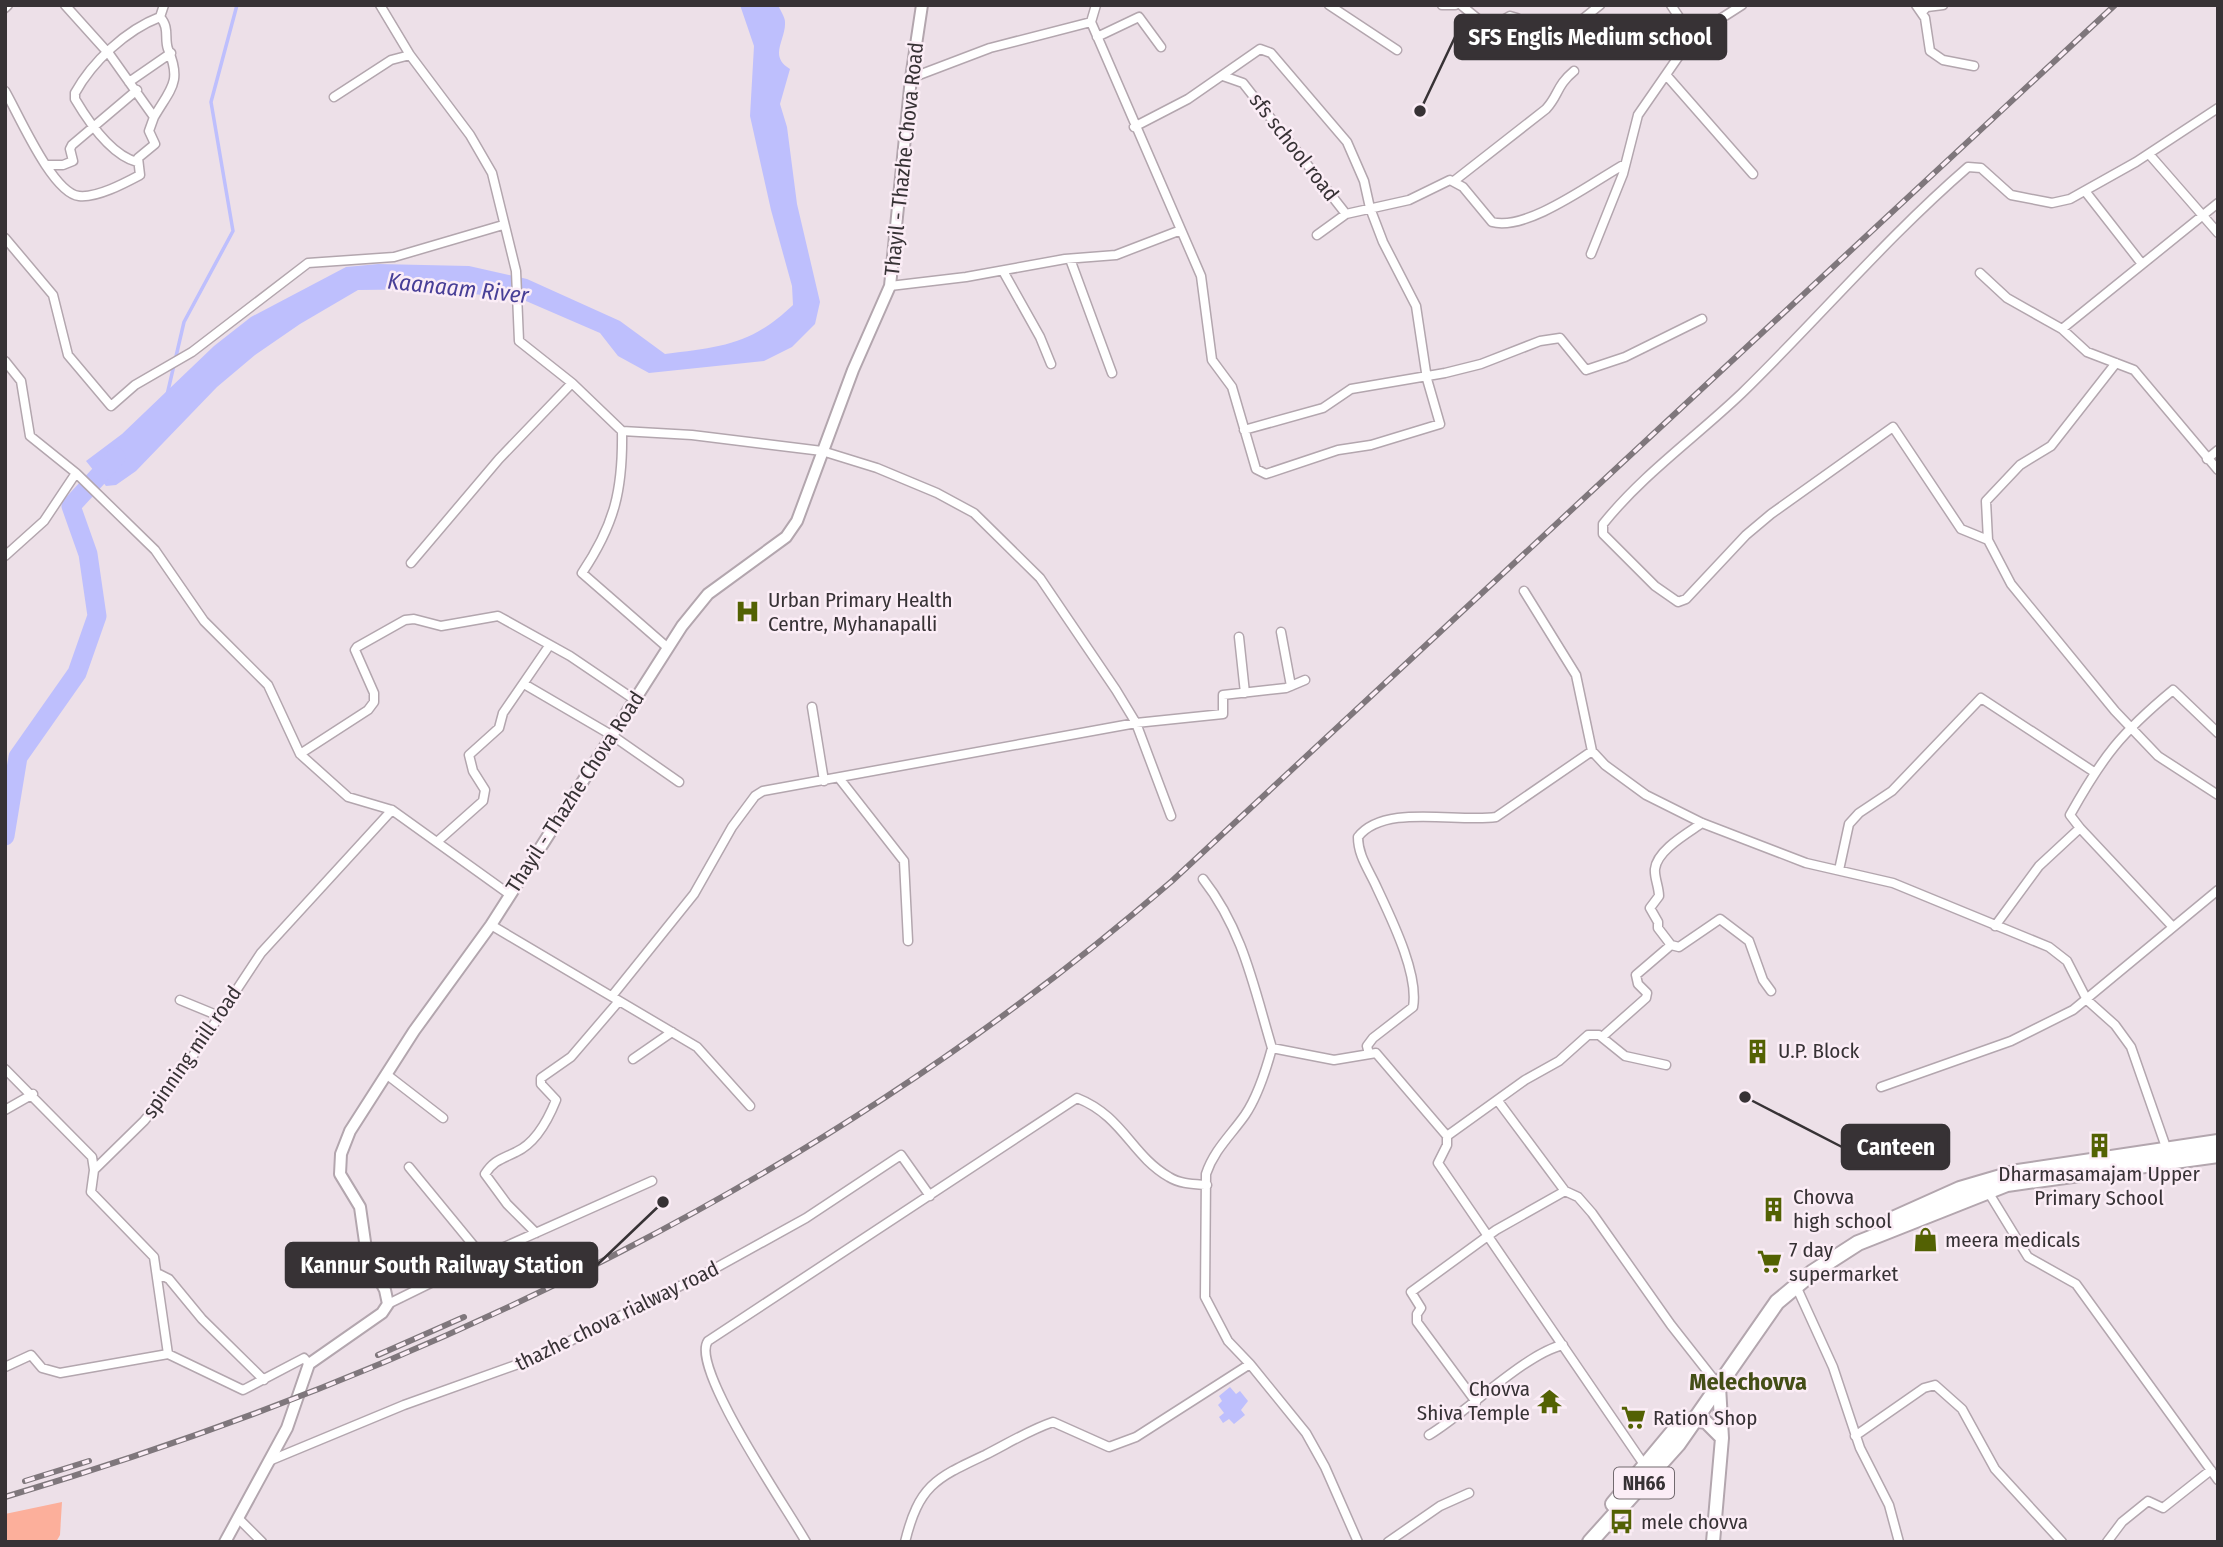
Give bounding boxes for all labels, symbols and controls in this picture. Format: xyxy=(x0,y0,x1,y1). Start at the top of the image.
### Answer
callout: SFS Englis Medium school xyxy=(1455,15,1726,59)
text: SFS Englis Medium school xyxy=(1468,23,1713,51)
street label: Thayil - Thazhe Chova Road xyxy=(879,41,929,277)
street label: sfs school road xyxy=(1244,88,1344,206)
water label: Kaanaam River xyxy=(386,267,531,309)
place label: Urban Primary Health Centre, Myhanapalli xyxy=(768,587,953,637)
hospital icon: Urban Primary Health Centre, Myhanapalli xyxy=(734,598,762,626)
street label: Thayil - Thazhe Chova Road xyxy=(500,687,650,897)
street label: spinning mill road xyxy=(137,981,247,1123)
building icon: U.P. Block xyxy=(1744,1037,1772,1065)
place label: U.P. Block xyxy=(1778,1038,1859,1064)
callout: Canteen xyxy=(1842,1125,1949,1169)
building icon: Dharmasamajam Upper Primary School xyxy=(2085,1131,2113,1159)
text: Canteen xyxy=(1857,1133,1935,1161)
place label: Dharmasamajam Upper Primary School xyxy=(1998,1161,2200,1211)
place label: Chovva high school xyxy=(1793,1184,1892,1234)
building icon: Chovva high school xyxy=(1759,1195,1787,1223)
shop icon: meera medicals xyxy=(1911,1226,1939,1254)
place label: meera medicals xyxy=(1945,1227,2080,1253)
place label: 7 day supermarket xyxy=(1789,1237,1899,1287)
callout: Kannur South Railway Station xyxy=(286,1243,597,1287)
supermarket icon: 7 day supermarket xyxy=(1755,1248,1783,1276)
text: Kannur South Railway Station xyxy=(300,1251,584,1279)
street label: thazhe chova rialway road xyxy=(511,1255,723,1377)
district label: Melechovva xyxy=(1689,1368,1807,1396)
place label: Chovva Shiva Temple xyxy=(1417,1376,1530,1426)
temple icon: Chovva Shiva Temple xyxy=(1536,1387,1564,1415)
supermarket icon: Ration Shop xyxy=(1619,1404,1647,1432)
place label: Ration Shop xyxy=(1653,1405,1757,1431)
road number: NH66 xyxy=(1614,1468,1674,1498)
bus stop icon: mele chovva xyxy=(1607,1508,1635,1536)
place label: mele chovva xyxy=(1641,1509,1748,1535)

